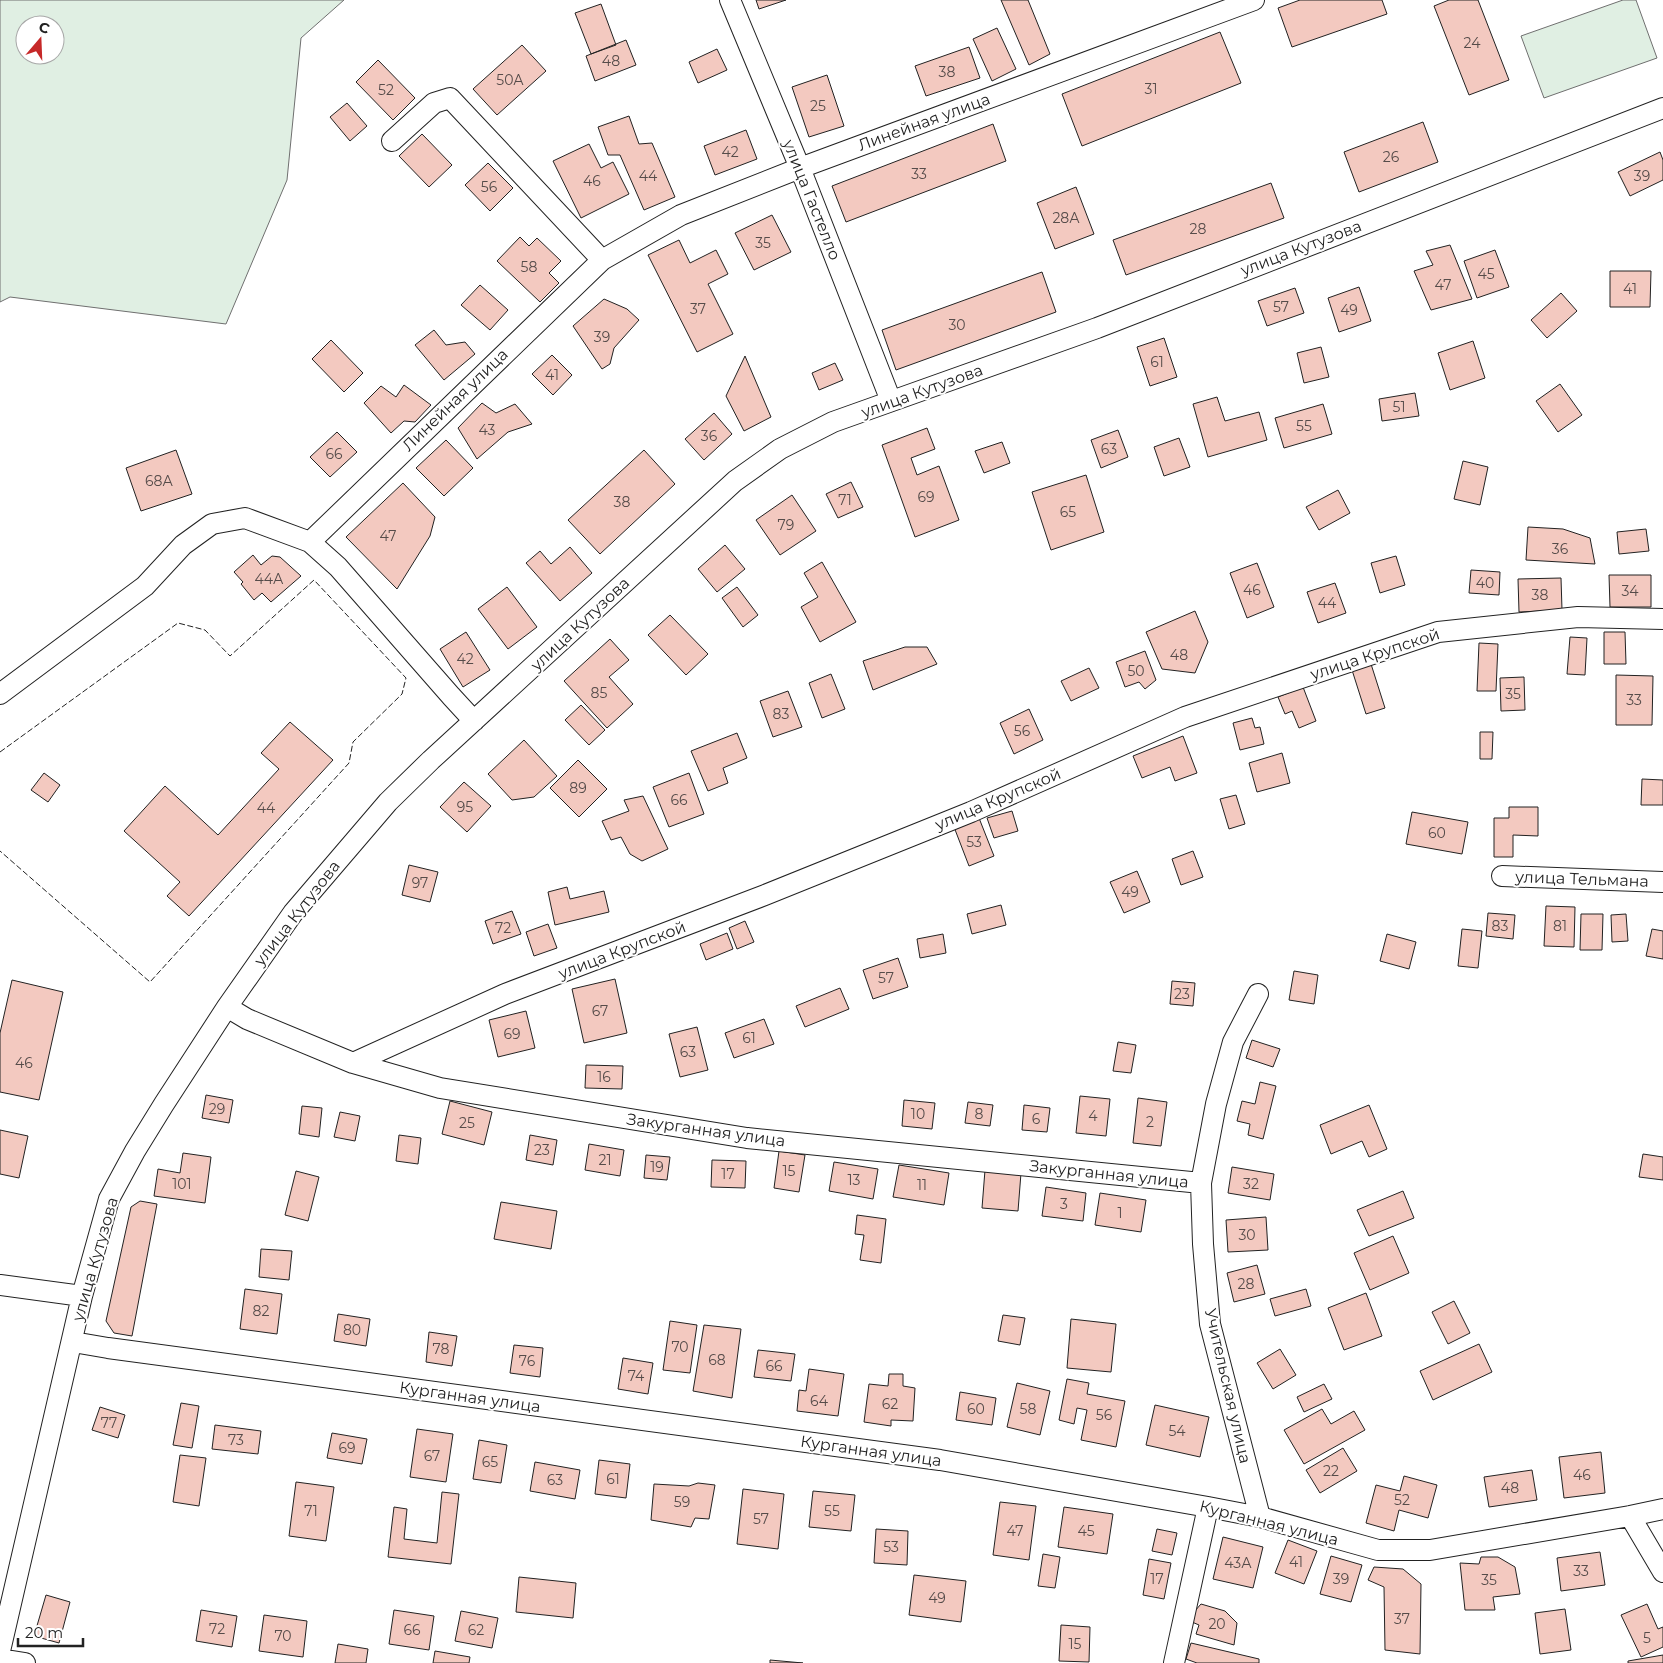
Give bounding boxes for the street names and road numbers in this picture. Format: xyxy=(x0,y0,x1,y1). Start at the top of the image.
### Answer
street label: Линейная улица xyxy=(855,89,993,155)
street label: улица Гастелло xyxy=(779,136,845,263)
street label: улица Кутузова xyxy=(1237,216,1364,280)
street label: Линейная улица xyxy=(398,345,512,455)
street label: улица Кутузова xyxy=(858,360,985,422)
street label: улица Кутузова xyxy=(526,573,633,675)
street label: улица Крупской xyxy=(1307,624,1442,684)
street label: улица Крупской xyxy=(931,764,1064,834)
street label: улица Кутузова xyxy=(249,857,344,970)
street label: улица Тельмана xyxy=(1514,867,1649,891)
street label: улица Крупской xyxy=(555,917,688,983)
street label: Закурганная улица xyxy=(626,1109,786,1151)
street label: Закурганная улица xyxy=(1029,1156,1189,1192)
street label: улица Кутузова xyxy=(68,1195,122,1324)
street label: Учительская улица xyxy=(1201,1307,1255,1465)
street label: Курганная улица xyxy=(398,1378,542,1416)
street label: Курганная улица xyxy=(799,1432,943,1470)
street label: Курганная улица xyxy=(1198,1497,1340,1549)

